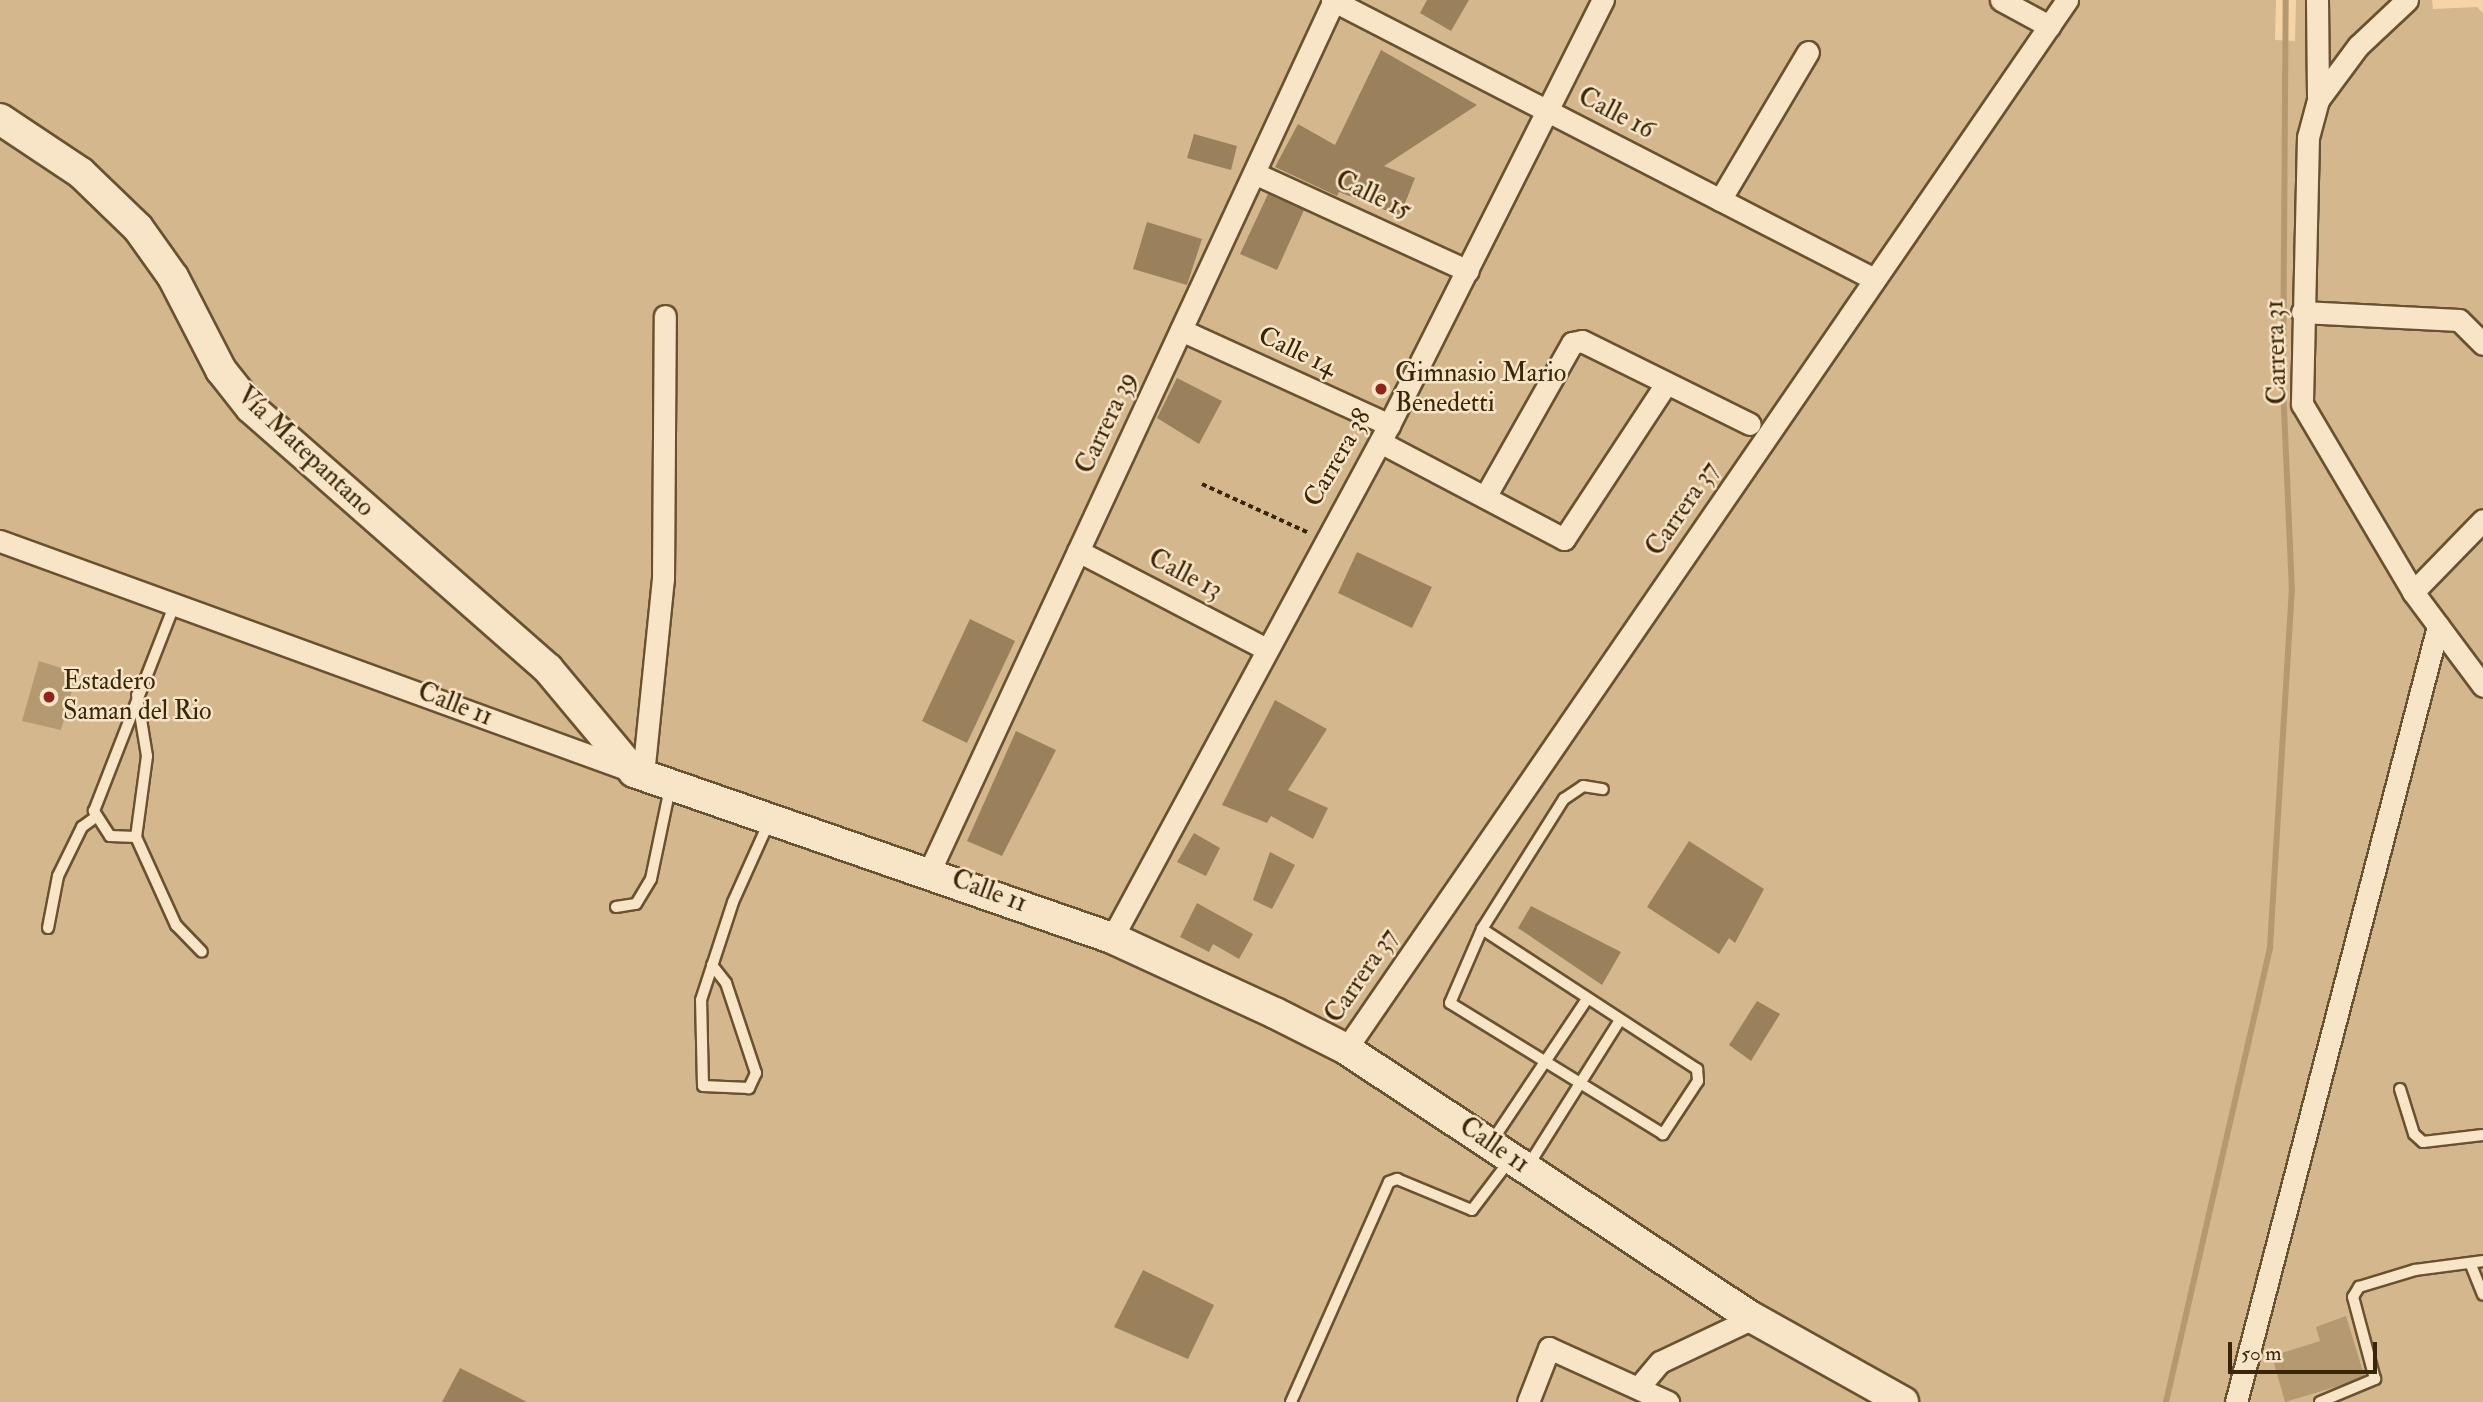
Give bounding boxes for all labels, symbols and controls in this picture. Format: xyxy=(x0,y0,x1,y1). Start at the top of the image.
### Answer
street label: Calle 16 xyxy=(1573,82,1659,146)
street label: Calle 15 xyxy=(1330,165,1416,227)
street label: Carrera 31 xyxy=(2260,299,2294,405)
street label: Calle 14 xyxy=(1253,320,1341,384)
place label: Gimnasio Mario Benedetti xyxy=(1395,358,1566,420)
street label: Carrera 39 xyxy=(1070,367,1144,479)
street label: Vía Matepantano xyxy=(230,380,380,524)
marker: Gimnasio Mario Benedetti xyxy=(1373,381,1389,397)
street label: Carrera 38 xyxy=(1298,404,1378,512)
street label: Carrera 37 xyxy=(1640,456,1726,562)
street label: Calle 13 xyxy=(1143,543,1227,607)
place label: Estadero Saman del Rio xyxy=(63,666,212,728)
street label: Calle 11 xyxy=(413,677,497,733)
marker: Estadero Saman del Rio xyxy=(41,689,57,705)
street label: Calle 11 xyxy=(947,864,1031,920)
street label: Carrera 37 xyxy=(1319,923,1405,1029)
street label: Calle 11 xyxy=(1453,1111,1535,1181)
scale bar xyxy=(2231,1328,2380,1372)
text: 50 m xyxy=(2241,1340,2282,1367)

